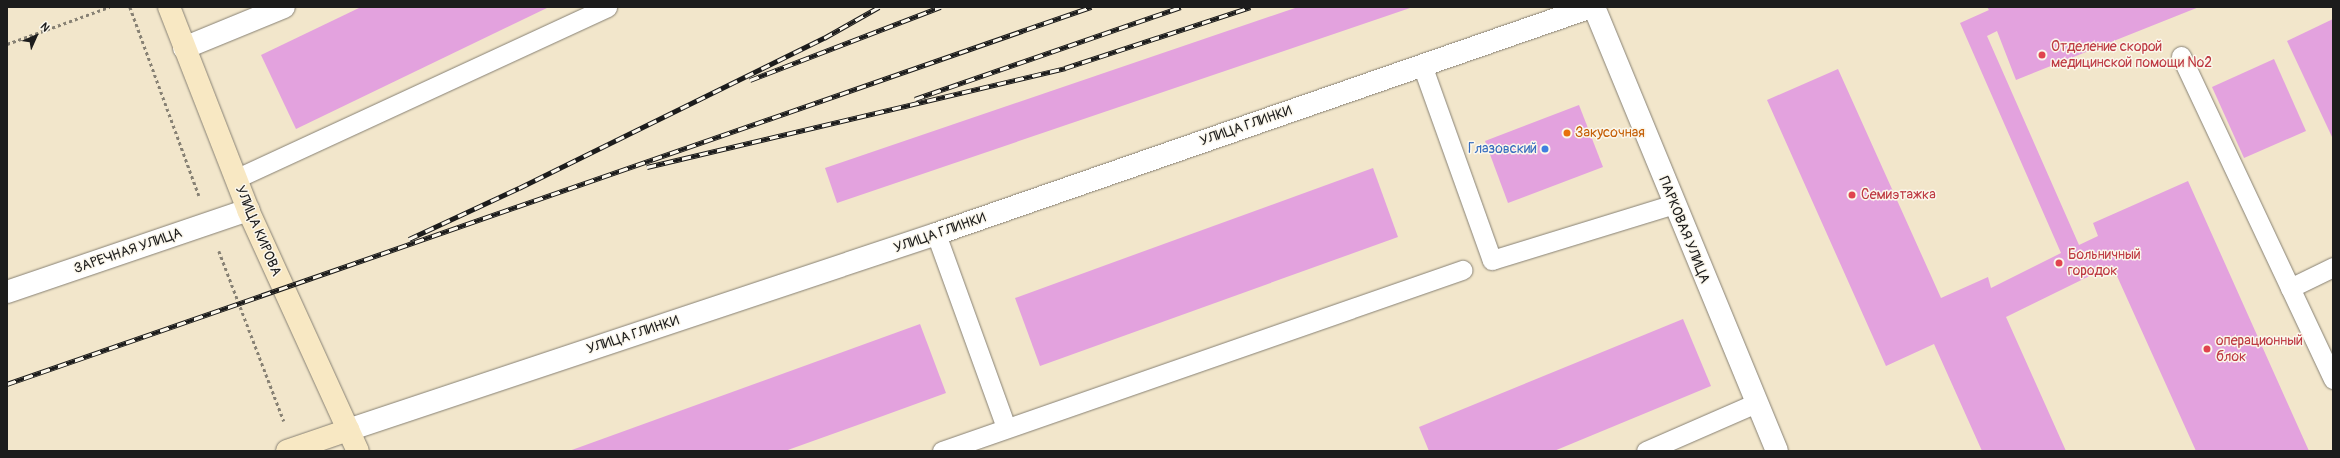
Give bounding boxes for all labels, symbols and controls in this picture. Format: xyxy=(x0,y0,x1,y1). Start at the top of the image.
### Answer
north arrow xyxy=(16,16,56,56)
text: N xyxy=(38,20,52,34)
place label: Отделение скорой медицинской помощи №2 xyxy=(2051,39,2212,72)
marker: Отделение скорой медицинской помощи №2 xyxy=(2036,49,2048,61)
street label: УЛИЦА ГЛИНКИ xyxy=(1198,102,1294,150)
place label: Закусочная xyxy=(1575,125,1645,141)
marker: Закусочная xyxy=(1562,128,1572,138)
place label: Глазовский xyxy=(1468,141,1537,157)
marker: Глазовский xyxy=(1540,144,1550,154)
street label: ПАРКОВАЯ УЛИЦА xyxy=(1655,174,1713,286)
street label: УЛИЦА КИРОВА xyxy=(231,183,285,279)
place label: Семиэтажка xyxy=(1861,187,1936,203)
marker: Семиэтажка xyxy=(1846,189,1858,201)
street label: УЛИЦА ГЛИНКИ xyxy=(892,209,988,257)
street label: ЗАРЕЧНАЯ УЛИЦА xyxy=(72,225,184,277)
place label: Больничный городок xyxy=(2068,247,2141,280)
marker: Больничный городок xyxy=(2053,257,2065,269)
street label: УЛИЦА ГЛИНКИ xyxy=(585,312,681,358)
place label: операционный блок xyxy=(2216,333,2303,366)
marker: операционный блок xyxy=(2201,343,2213,355)

